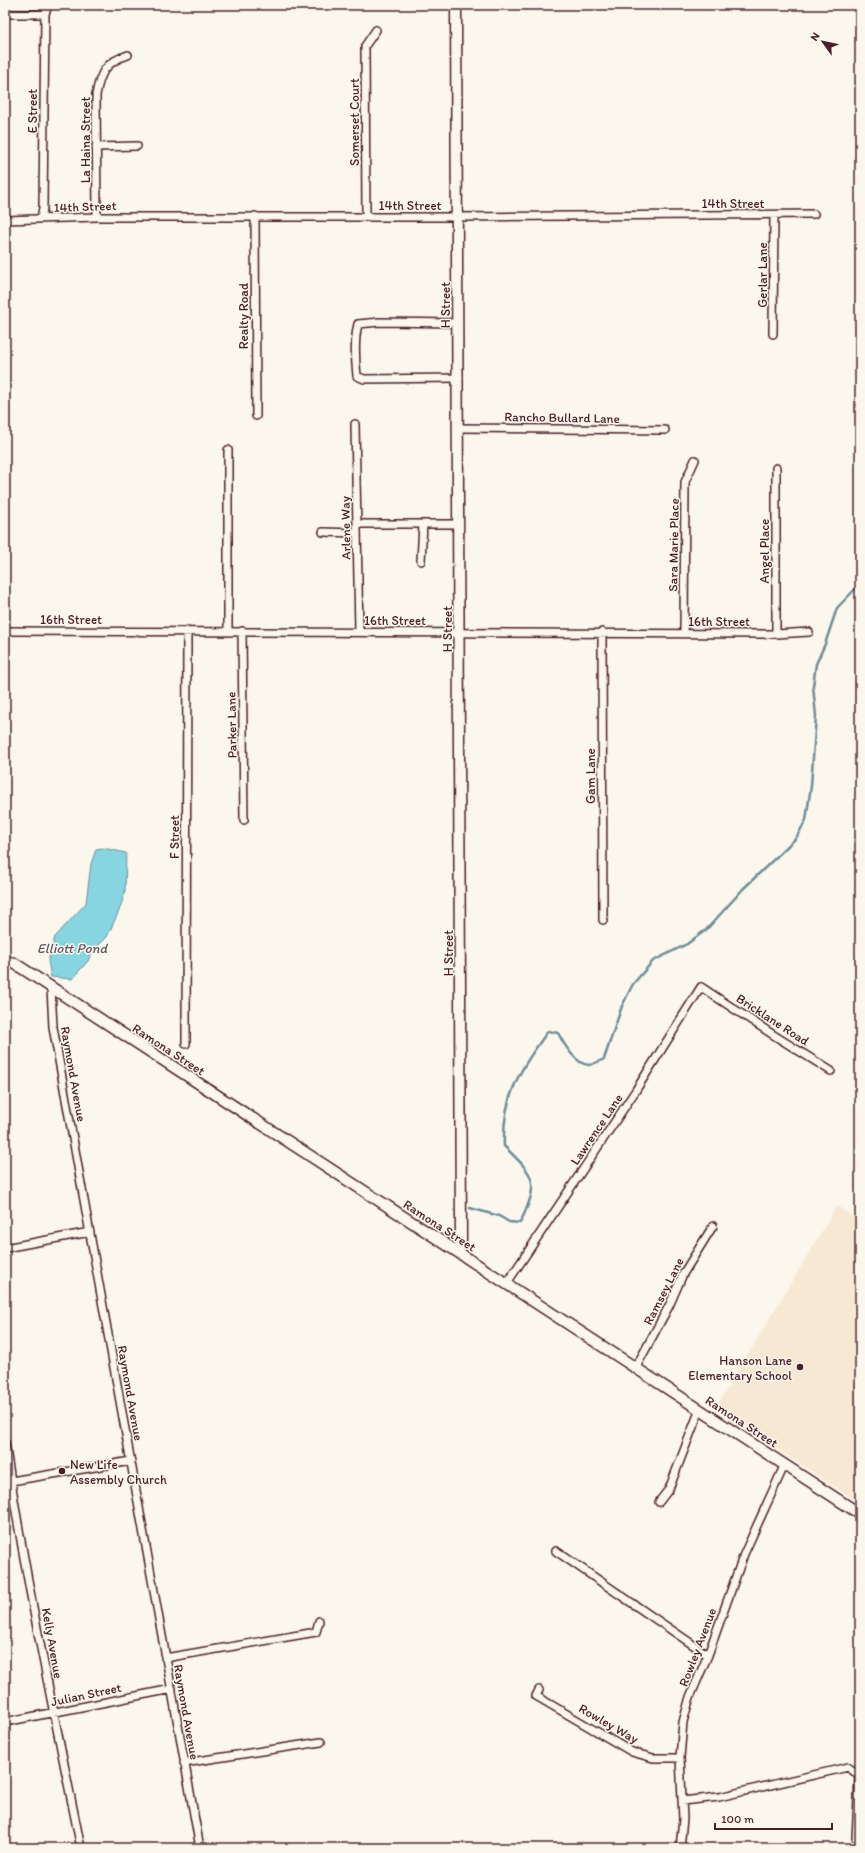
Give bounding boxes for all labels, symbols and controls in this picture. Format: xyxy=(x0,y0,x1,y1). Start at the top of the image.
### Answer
north arrow xyxy=(803,22,843,62)
text: N xyxy=(808,30,823,43)
street label: Somerset Court xyxy=(347,78,362,166)
street label: E Street xyxy=(25,89,40,133)
street label: La Haina Street xyxy=(78,97,93,183)
street label: 14th Street xyxy=(702,196,765,211)
street label: 14th Street xyxy=(53,198,117,215)
street label: 14th Street xyxy=(379,198,442,213)
street label: Gerlar Lane xyxy=(755,242,770,308)
street label: H Street xyxy=(438,282,453,328)
street label: Realty Road xyxy=(236,283,251,349)
street label: Rancho Bullard Lane xyxy=(504,409,620,426)
street label: Arlene Way xyxy=(337,496,354,560)
street label: Sara Marie Place xyxy=(665,498,682,592)
street label: Angel Place xyxy=(757,519,772,583)
street label: H Street xyxy=(440,606,455,652)
street label: 16th Street xyxy=(40,612,102,627)
street label: 16th Street xyxy=(364,613,426,628)
street label: 16th Street xyxy=(688,614,750,629)
street label: Parker Lane xyxy=(223,692,240,758)
street label: Gam Lane xyxy=(583,748,598,804)
street label: F Street xyxy=(167,815,182,859)
street label: H Street xyxy=(441,930,456,976)
water label: Elliott Pond xyxy=(37,940,108,957)
street label: Bricklane Road xyxy=(734,990,812,1048)
street label: Ramona Street xyxy=(130,1020,208,1078)
street label: Raymond Avenue xyxy=(58,1025,89,1123)
street label: Lawrence Lane xyxy=(567,1091,626,1168)
street label: Ramona Street xyxy=(401,1196,479,1254)
street label: Ramsey Lane xyxy=(640,1255,687,1327)
street label: Raymond Avenue xyxy=(115,1344,146,1442)
place label: Hanson Lane Elementary School xyxy=(688,1353,792,1383)
marker: Hanson Lane Elementary School xyxy=(795,1362,805,1372)
street label: Ramona Street xyxy=(703,1392,781,1450)
place label: New Life Assembly Church xyxy=(70,1457,167,1487)
marker: New Life Assembly Church xyxy=(57,1466,67,1476)
street label: Rowley Avenue xyxy=(676,1606,719,1689)
street label: Kelly Avenue xyxy=(39,1607,66,1680)
street label: Raymond Avenue xyxy=(171,1663,202,1761)
street label: Julian Street xyxy=(49,1680,123,1709)
street label: Rowley Way xyxy=(576,1700,641,1746)
scale bar xyxy=(715,1805,832,1831)
text: 100 m xyxy=(721,1812,754,1826)

